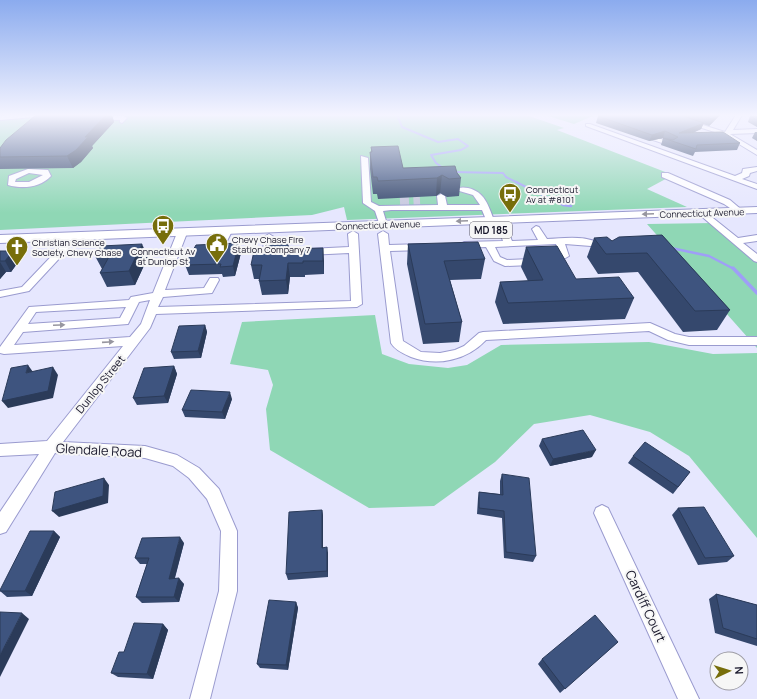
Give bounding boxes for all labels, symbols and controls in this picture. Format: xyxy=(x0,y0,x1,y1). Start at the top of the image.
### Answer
bus stop icon: Connecticut Av at #8101 xyxy=(497,181,523,214)
place label: Connecticut Av at #8101 xyxy=(526,183,579,206)
street label: Connecticut Avenue xyxy=(659,205,745,221)
one-way arrow xyxy=(642,211,654,218)
bus stop icon: Connecticut Av at Dunlop St xyxy=(150,213,176,246)
street label: Connecticut Avenue xyxy=(335,217,421,233)
one-way arrow xyxy=(456,218,468,225)
road number: MD 185 xyxy=(470,222,512,238)
public building icon: Chevy Chase Fire Station Company 7 xyxy=(204,231,230,264)
place label: Chevy Chase Fire Station Company 7 xyxy=(232,233,311,256)
church icon: Christian Science Society, Chevy Chase xyxy=(4,234,30,267)
place label: Christian Science Society, Chevy Chase xyxy=(32,236,121,259)
place label: Connecticut Av at Dunlop St xyxy=(131,245,195,268)
one-way arrow xyxy=(53,322,65,329)
one-way arrow xyxy=(102,339,114,346)
street label: Dunlop Street xyxy=(72,352,128,416)
street label: Glendale Road xyxy=(55,439,143,461)
street label: Cardiff Court xyxy=(621,567,671,645)
north arrow xyxy=(709,651,749,691)
text: N xyxy=(732,666,747,675)

